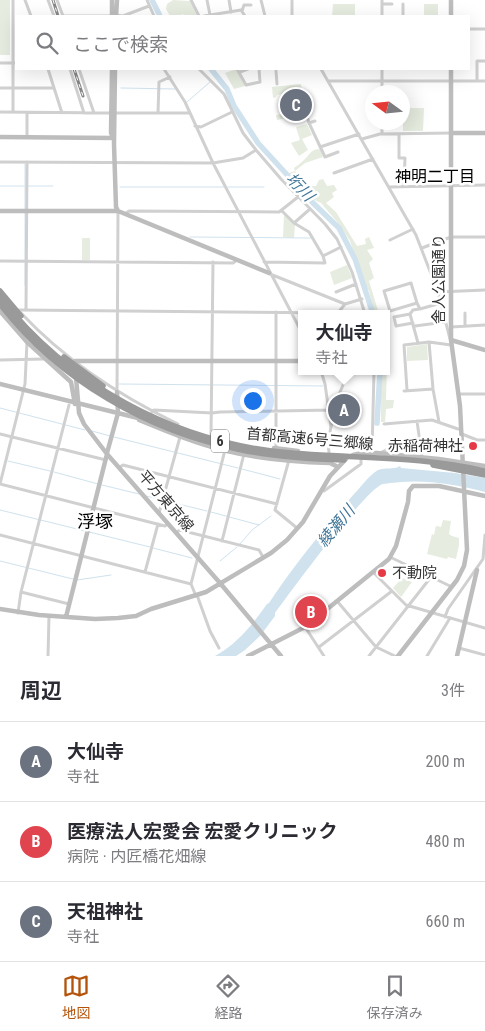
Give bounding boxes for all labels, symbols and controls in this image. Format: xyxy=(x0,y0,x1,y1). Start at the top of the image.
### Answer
search box xyxy=(15,15,470,70)
icon: search xyxy=(33,29,61,57)
text: ここで検索 xyxy=(73,33,168,56)
north arrow xyxy=(365,85,410,130)
pin: C xyxy=(280,86,312,124)
district label: 神明二丁目 xyxy=(395,167,475,186)
water label: 垳川 xyxy=(282,169,319,207)
street label: 舎人公園通り xyxy=(430,234,448,324)
popup xyxy=(298,310,390,375)
text: 大仙寺 xyxy=(315,321,373,344)
text: 寺社 xyxy=(315,348,348,367)
your location xyxy=(240,388,266,414)
pin: A xyxy=(328,391,360,429)
street label: 首都高速6号三郷線 xyxy=(246,424,374,454)
road number: 6 xyxy=(211,430,229,452)
place label: 赤稲荷神社 xyxy=(388,437,463,455)
marker: 赤稲荷神社 xyxy=(467,440,479,452)
street label: 平方東京線 xyxy=(135,467,197,535)
water label: 綾瀬川 xyxy=(313,500,360,550)
district label: 浮塚 xyxy=(77,511,113,532)
place label: 不動院 xyxy=(392,564,437,582)
marker: 不動院 xyxy=(376,567,388,579)
pin: B xyxy=(295,593,327,631)
text: 周辺 xyxy=(20,679,62,703)
text: 3件 xyxy=(441,681,465,700)
text: 大仙寺 xyxy=(67,740,124,763)
text: A xyxy=(31,752,41,771)
text: 200 m xyxy=(426,752,465,771)
text: 寺社 xyxy=(67,767,99,786)
text: 医療法人宏愛会 宏愛クリニック xyxy=(67,820,337,843)
text: B xyxy=(32,832,40,851)
text: 480 m xyxy=(426,832,465,851)
text: 病院 · 内匠橋花畑線 xyxy=(67,847,206,866)
text: 天祖神社 xyxy=(67,900,143,923)
text: C xyxy=(31,912,41,931)
text: 660 m xyxy=(426,912,465,931)
text: 寺社 xyxy=(67,927,99,946)
tab: 地図 xyxy=(62,972,90,1022)
tab: 経路 xyxy=(214,972,242,1022)
tab: 保存済み xyxy=(367,972,423,1022)

